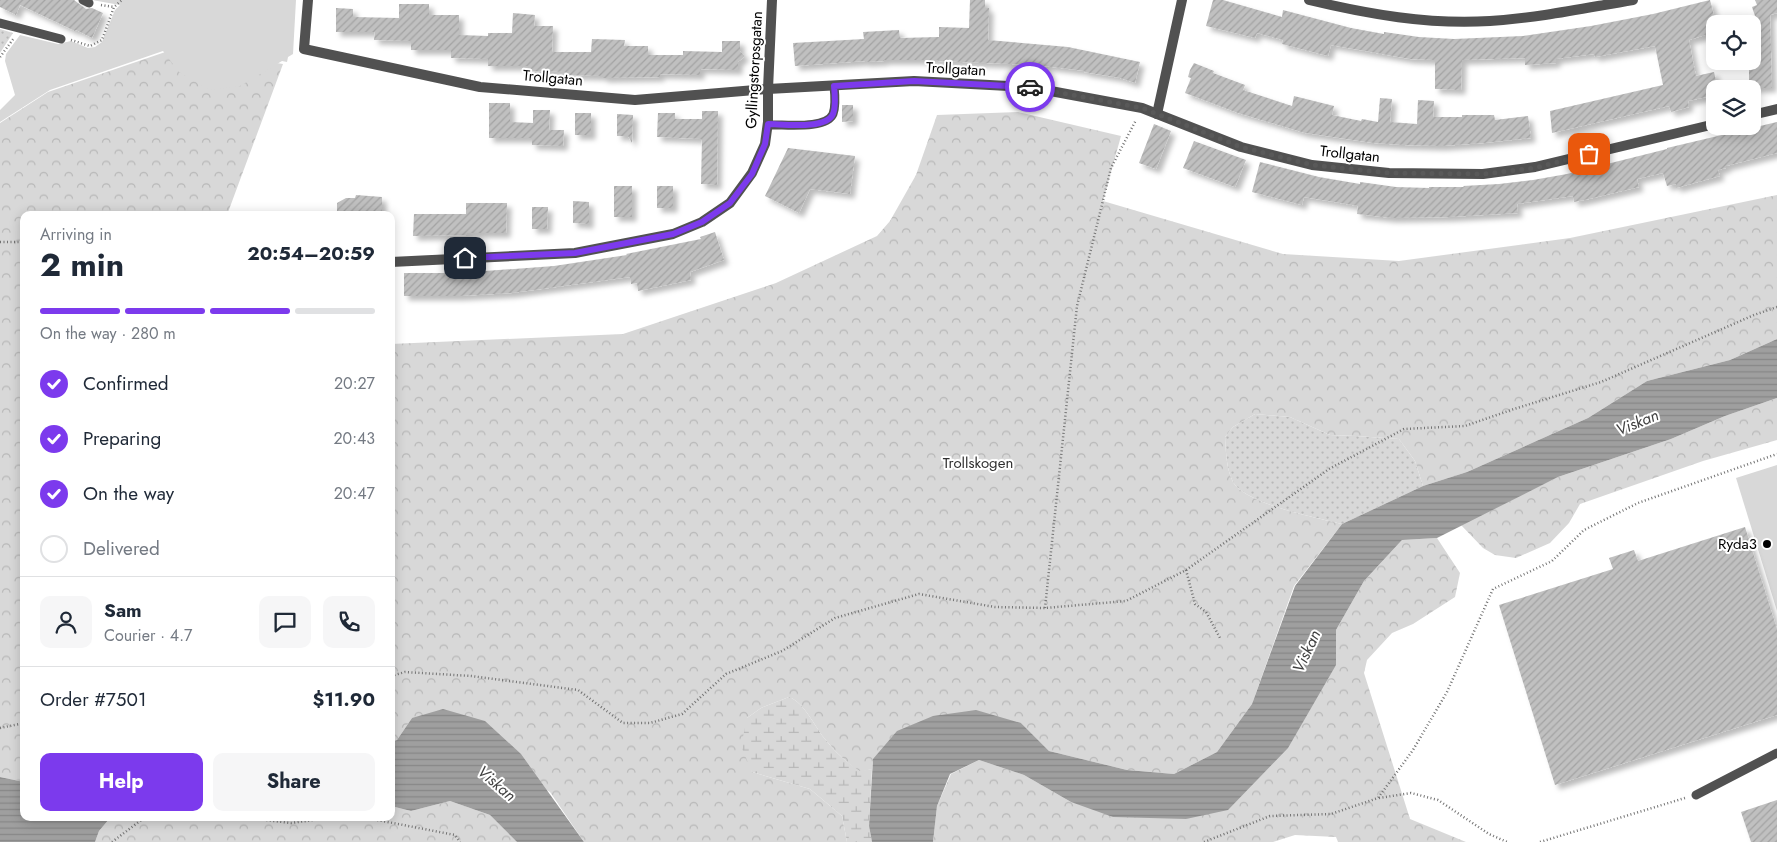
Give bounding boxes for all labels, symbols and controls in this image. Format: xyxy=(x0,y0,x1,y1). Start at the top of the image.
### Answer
street label: Gyllingstorpsgatan xyxy=(740,11,768,129)
map controls xyxy=(1706,15,1761,135)
button: locate xyxy=(1706,15,1761,70)
street label: Trollgatan xyxy=(925,56,987,82)
courier xyxy=(1005,62,1055,112)
street label: Trollgatan xyxy=(522,64,584,92)
icon: car xyxy=(1016,73,1044,101)
button: layers xyxy=(1706,80,1761,135)
pin xyxy=(1568,133,1610,175)
street label: Trollgatan xyxy=(1319,140,1381,168)
icon: bag xyxy=(1575,140,1603,168)
text: Arriving in xyxy=(40,223,112,246)
pin xyxy=(444,237,486,279)
text: 20:54–20:59 xyxy=(247,240,375,267)
text: 2 min xyxy=(40,242,124,288)
icon: home xyxy=(451,244,479,272)
text: On the way · 280 m xyxy=(40,322,176,345)
icon: check xyxy=(40,370,68,398)
text: Confirmed xyxy=(83,370,169,397)
text: 20:27 xyxy=(334,372,375,395)
water label: Viskan xyxy=(1612,403,1662,441)
icon: check xyxy=(40,425,68,453)
text: Preparing xyxy=(83,425,161,452)
text: 20:43 xyxy=(333,427,375,450)
park label: Trollskogen xyxy=(943,452,1013,474)
icon: check xyxy=(40,480,68,508)
text: On the way xyxy=(83,480,174,507)
text: 20:47 xyxy=(334,482,375,505)
place label: Ryda3 xyxy=(1718,533,1757,555)
text: Delivered xyxy=(83,535,160,562)
marker: Ryda3 xyxy=(1761,538,1773,550)
button: person xyxy=(40,596,92,648)
button: chat xyxy=(259,596,311,648)
button: phone xyxy=(323,596,375,648)
text: Sam xyxy=(104,597,142,624)
text: Courier · 4.7 xyxy=(104,624,192,647)
water label: Viskan xyxy=(1287,626,1326,676)
text: Order #7501 xyxy=(40,686,147,713)
text: $11.90 xyxy=(312,686,375,713)
button: Help xyxy=(40,753,203,811)
button: Share xyxy=(213,753,375,811)
water label: Viskan xyxy=(472,760,521,807)

